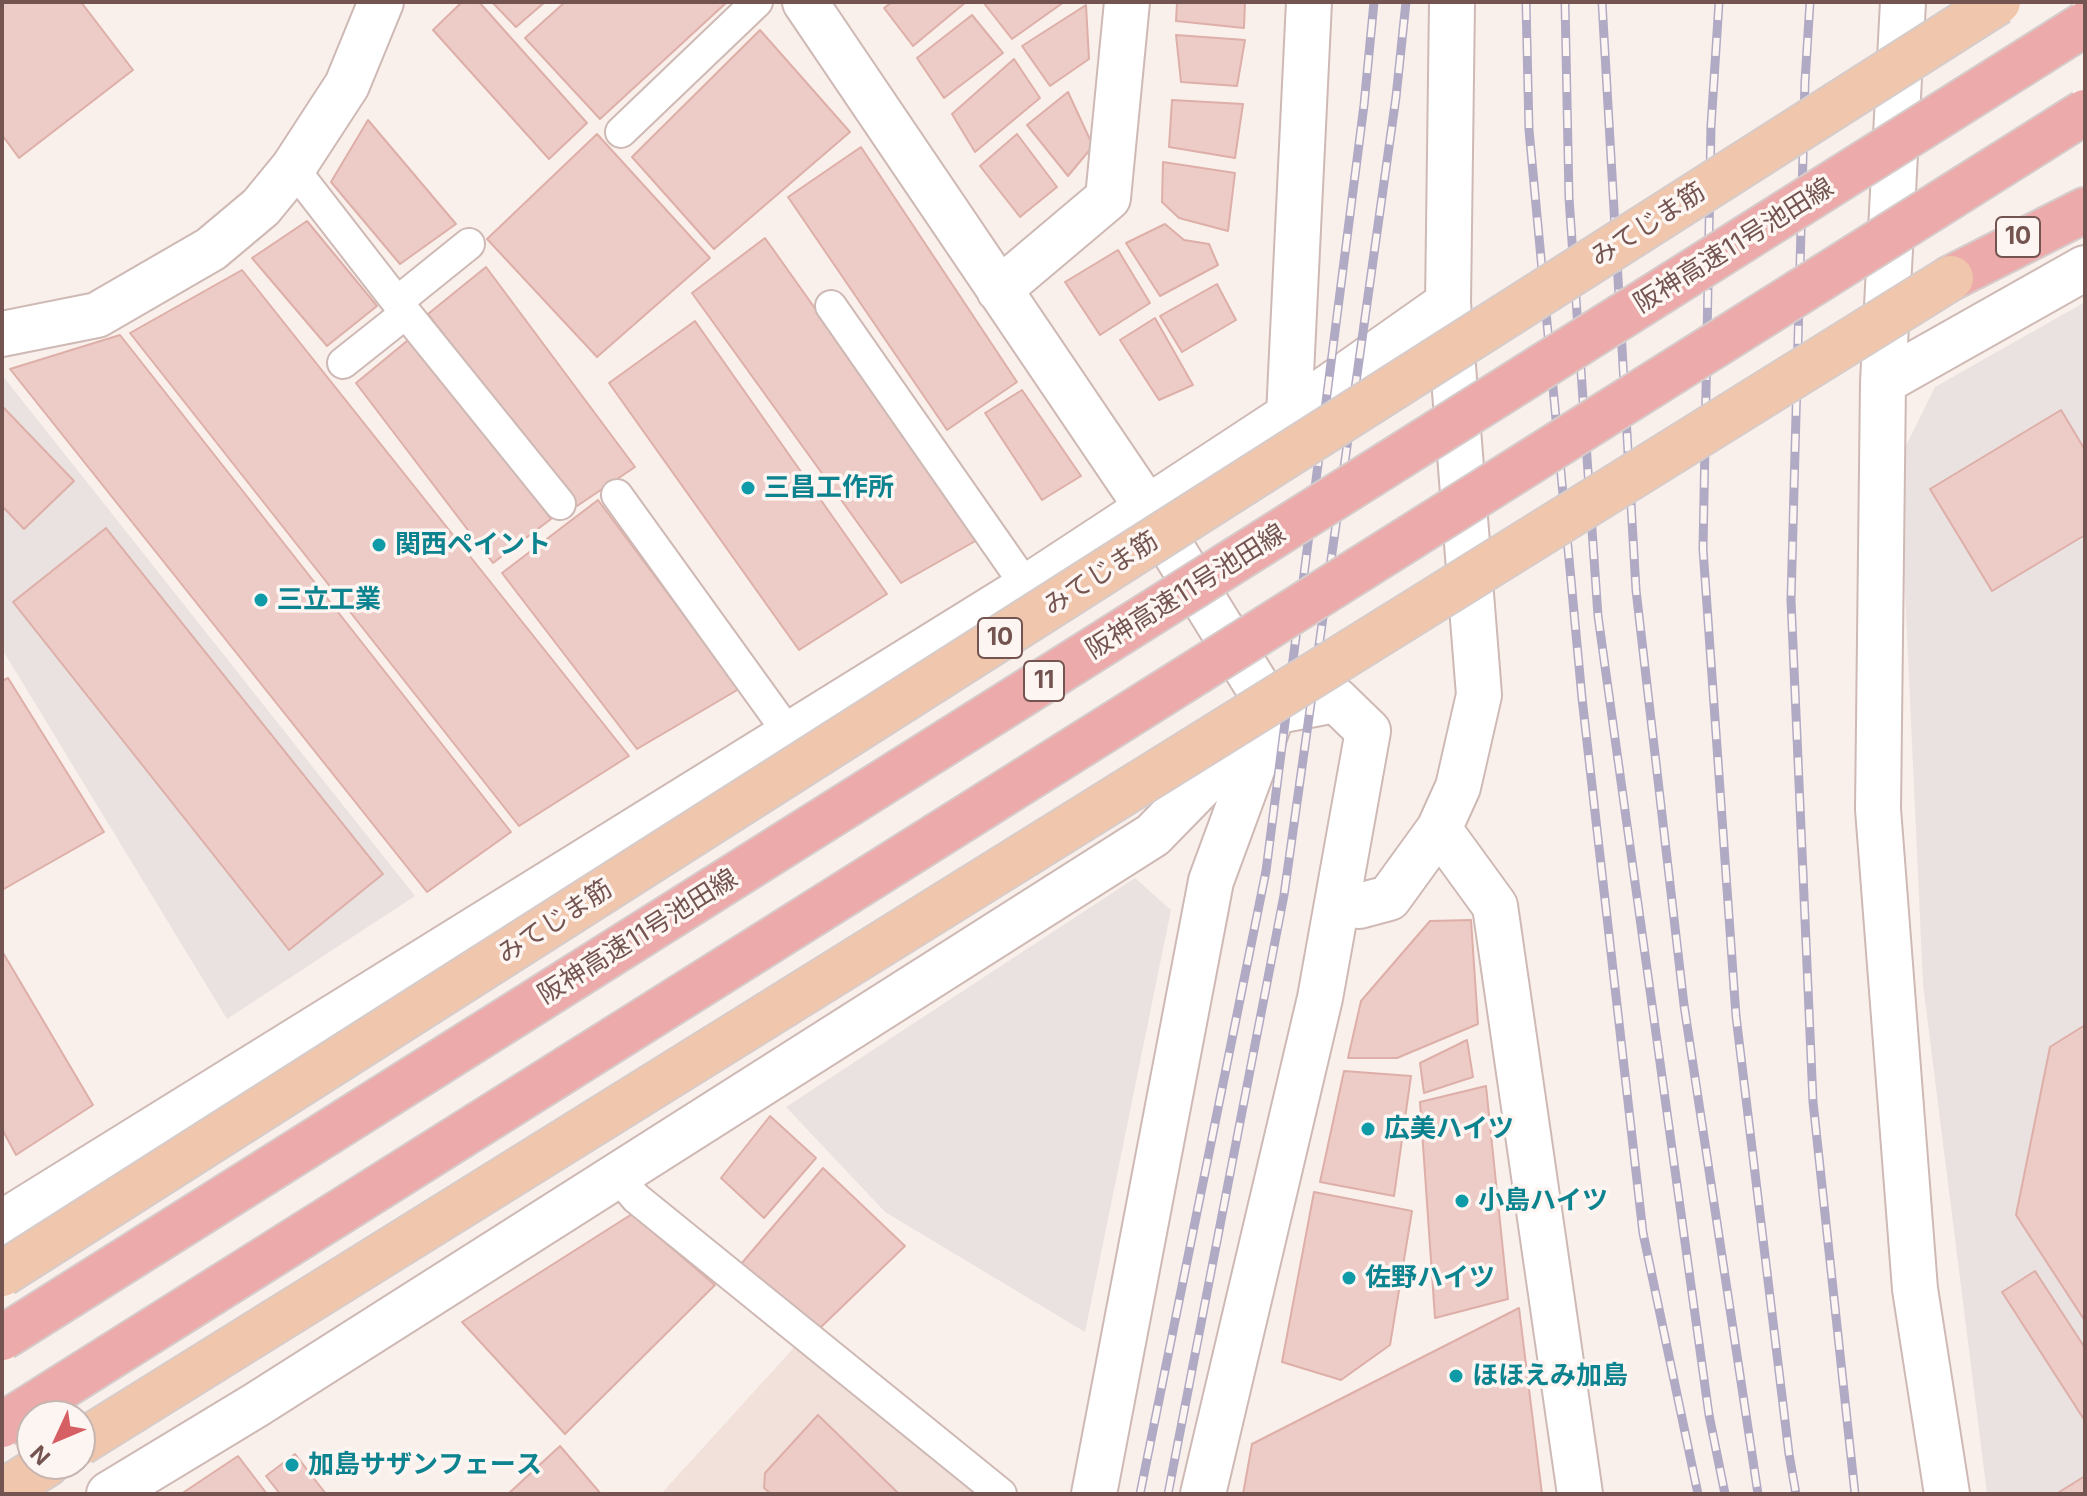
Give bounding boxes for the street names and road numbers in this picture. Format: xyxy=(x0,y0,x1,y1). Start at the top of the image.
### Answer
street label: 阪神高速11号池田線 xyxy=(1629,172,1839,320)
street label: みてじま筋 xyxy=(1585,177,1711,273)
road number: 10 xyxy=(1996,217,2040,257)
street label: 阪神高速11号池田線 xyxy=(1081,518,1291,666)
street label: みてじま筋 xyxy=(1038,526,1164,622)
road number: 10 xyxy=(978,618,1022,658)
road number: 11 xyxy=(1024,661,1064,701)
street label: 阪神高速11号池田線 xyxy=(533,863,743,1011)
street label: みてじま筋 xyxy=(492,874,618,970)

